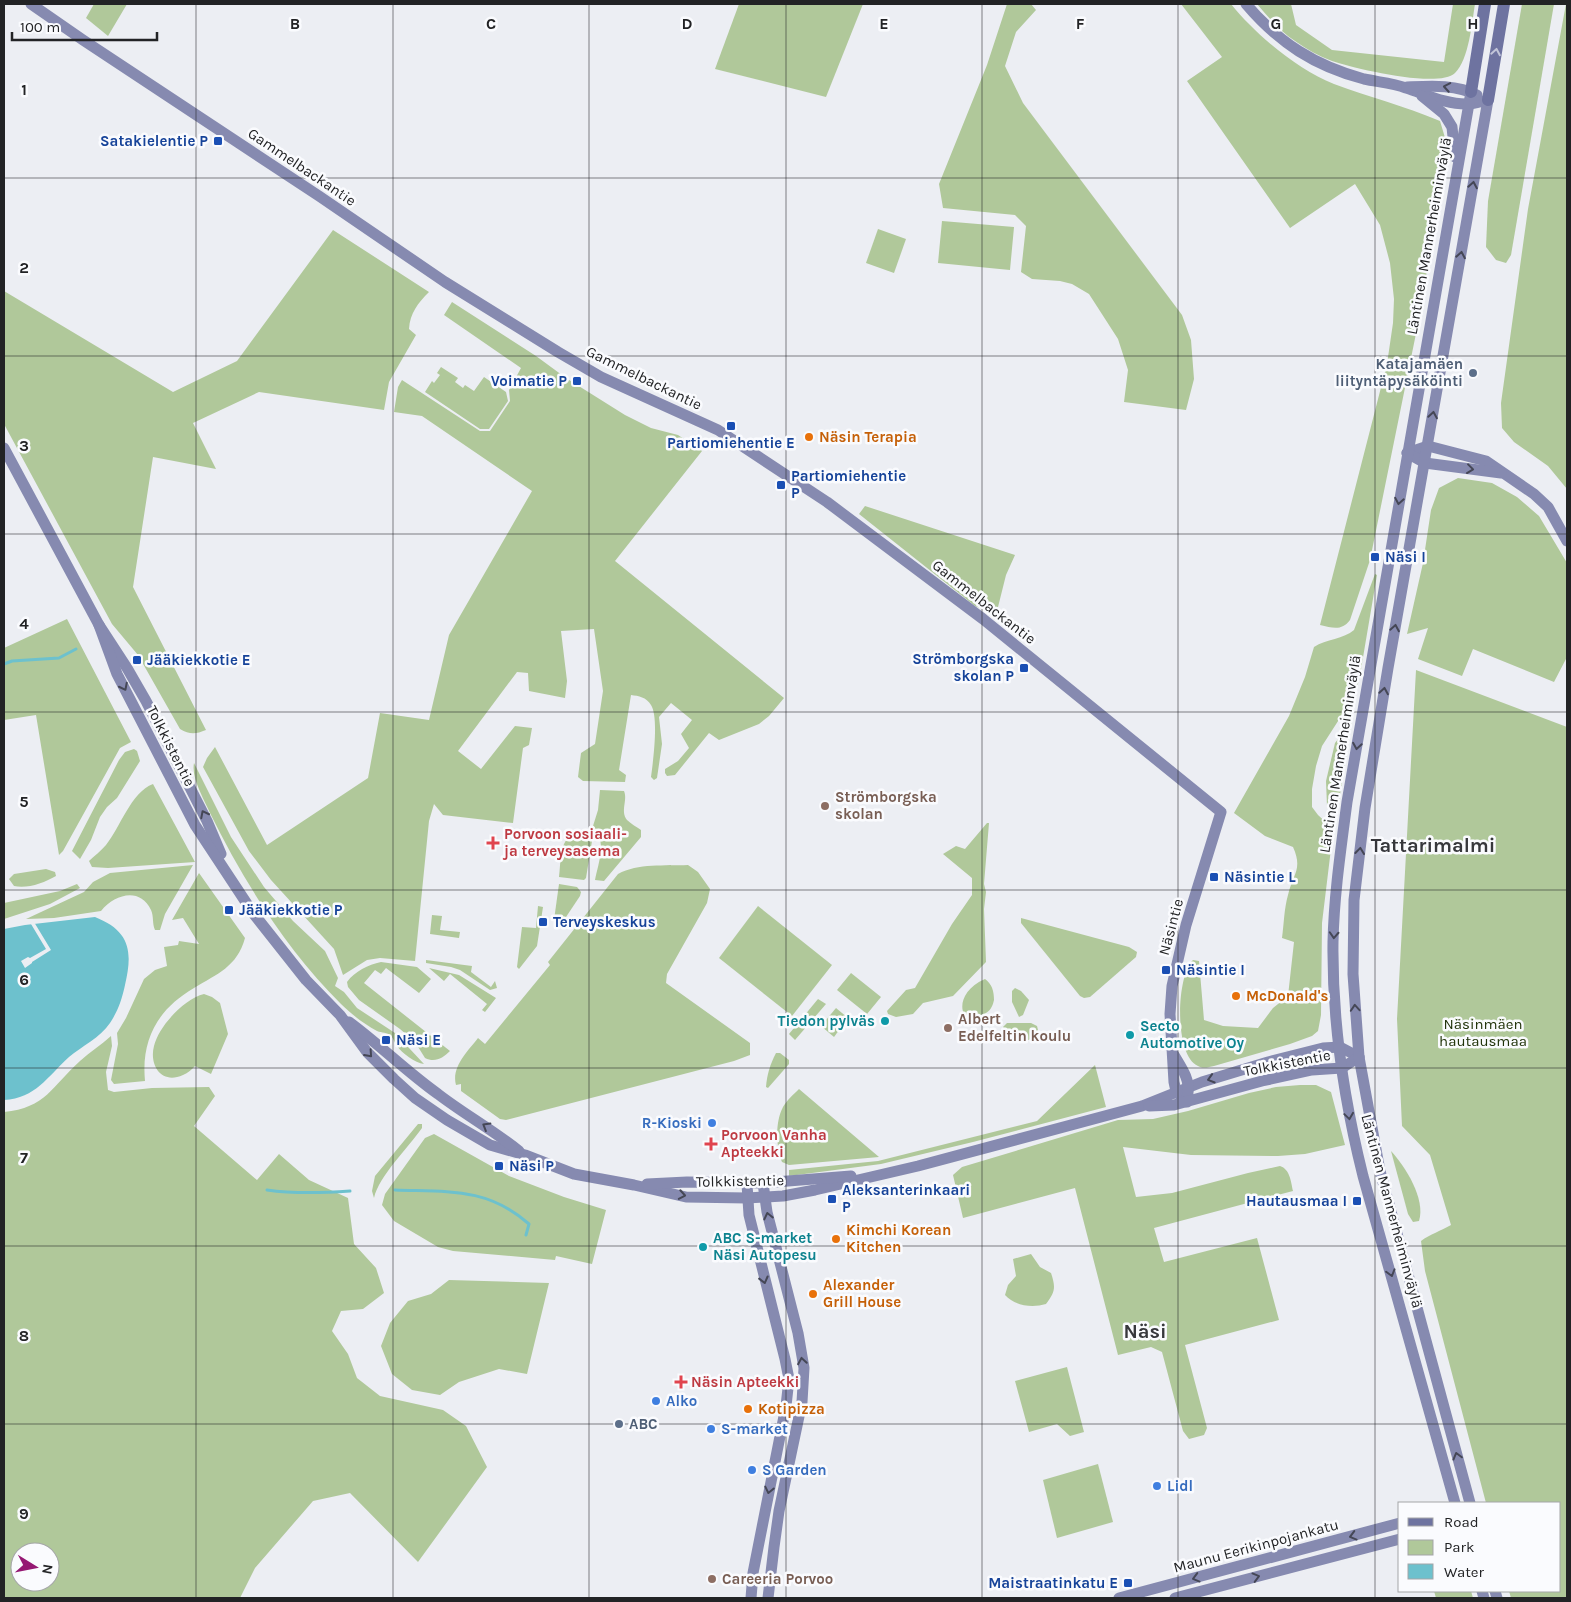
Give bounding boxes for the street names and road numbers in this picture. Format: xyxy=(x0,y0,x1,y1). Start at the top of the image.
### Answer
street label: Gammelbackantie xyxy=(245,124,359,210)
street label: Läntinen Mannerheiminväylä xyxy=(1403,136,1455,336)
street label: Gammelbackantie xyxy=(583,342,705,414)
street label: Gammelbackantie xyxy=(929,556,1039,648)
street label: Läntinen Mannerheiminväylä xyxy=(1315,654,1365,854)
street label: Tolkkistentie xyxy=(143,703,199,789)
street label: Näsintie xyxy=(1155,897,1187,957)
street label: Tolkkistentie xyxy=(1242,1046,1332,1080)
street label: Läntinen Mannerheiminväylä xyxy=(1357,1112,1427,1310)
street label: Tolkkistentie xyxy=(696,1171,784,1191)
street label: Maunu Eerikinpojankatu xyxy=(1171,1515,1341,1577)

